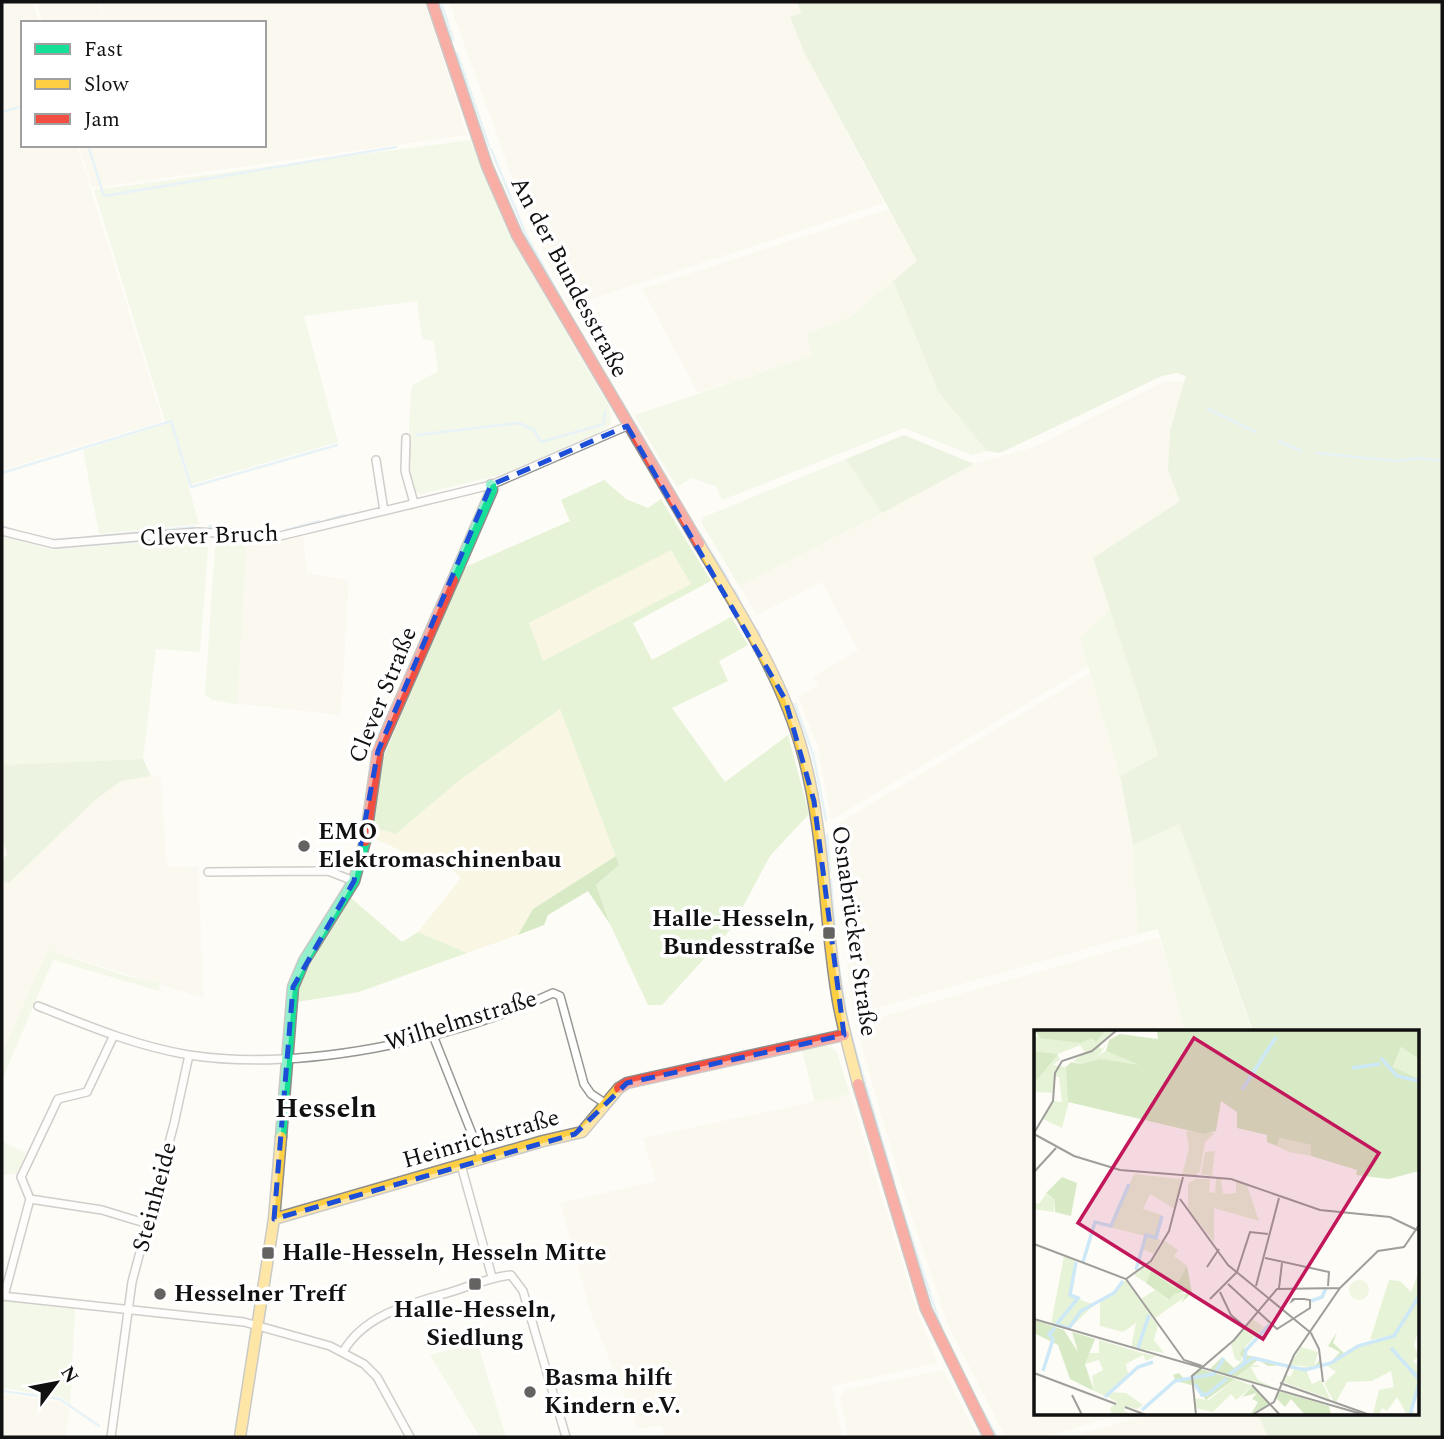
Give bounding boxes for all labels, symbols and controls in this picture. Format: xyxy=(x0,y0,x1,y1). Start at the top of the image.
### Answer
legend xyxy=(21,21,266,147)
text: Fast xyxy=(84,34,123,66)
text: Slow xyxy=(84,69,130,101)
text: Jam xyxy=(84,104,120,136)
street label: An der Bundesstraße xyxy=(501,170,637,384)
street label: Clever Bruch xyxy=(139,516,279,556)
street label: Clever Straße xyxy=(339,621,427,769)
place label: EMO Elektromaschinenbau xyxy=(318,814,561,878)
street label: Osnabrücker Straße xyxy=(821,823,887,1039)
marker: EMO Elektromaschinenbau xyxy=(296,838,312,854)
place label: Halle-Hesseln, Bundesstraße xyxy=(652,901,815,965)
marker: Halle-Hesseln, Bundesstraße xyxy=(821,925,837,941)
street label: Wilhelmstraße xyxy=(380,981,542,1061)
inset map xyxy=(1034,1030,1420,1414)
district label: Hesseln xyxy=(275,1087,377,1130)
street label: Heinrichstraße xyxy=(398,1099,564,1179)
street label: Steinheide xyxy=(123,1138,187,1256)
place label: Halle-Hesseln, Hesseln Mitte xyxy=(282,1235,606,1271)
marker: Halle-Hesseln, Hesseln Mitte xyxy=(260,1245,276,1261)
place label: Hesselner Treff xyxy=(174,1276,347,1312)
marker: Halle-Hesseln, Siedlung xyxy=(467,1276,483,1292)
marker: Hesselner Treff xyxy=(152,1286,168,1302)
place label: Halle-Hesseln, Siedlung xyxy=(393,1292,557,1356)
north arrow xyxy=(21,1348,91,1418)
place label: Basma hilft Kindern e.V. xyxy=(544,1360,681,1424)
text: N xyxy=(53,1361,86,1389)
marker: Basma hilft Kindern e.V. xyxy=(522,1384,538,1400)

